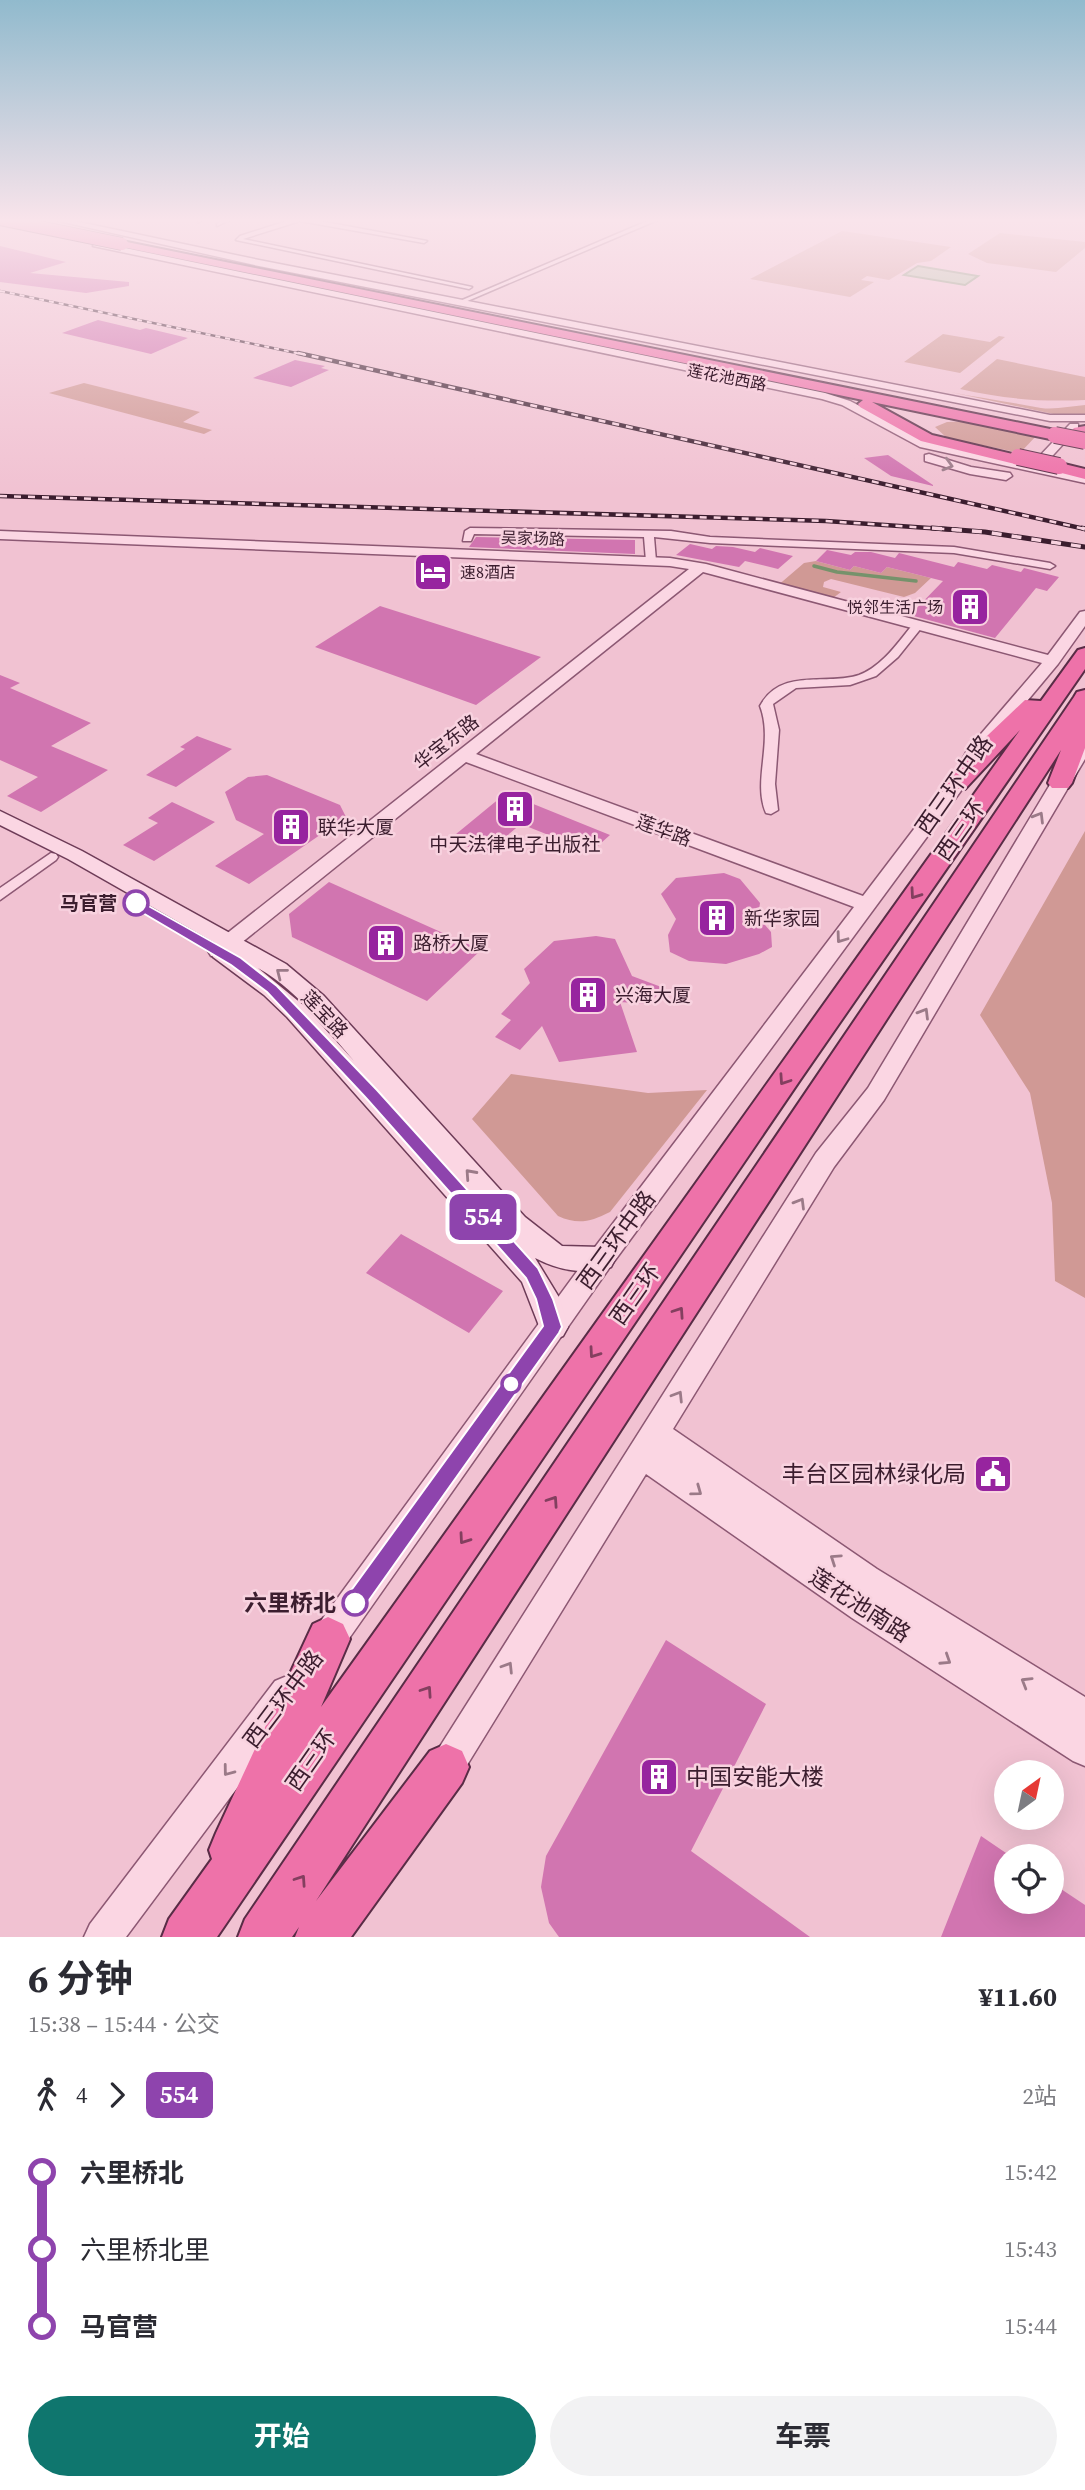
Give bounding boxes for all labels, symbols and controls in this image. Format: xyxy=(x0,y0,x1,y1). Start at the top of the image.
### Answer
street label: 莲花池西路 xyxy=(686,359,768,395)
one-way arrow xyxy=(942,456,954,471)
street label: 吴家场路 xyxy=(501,526,565,550)
hotel icon: 速8酒店 xyxy=(412,551,454,593)
place label: 速8酒店 xyxy=(460,561,516,583)
building icon: 悦邻生活广场 xyxy=(949,586,991,628)
place label: 悦邻生活广场 xyxy=(847,596,943,618)
street label: 华宝东路 xyxy=(408,708,484,776)
street label: 西三环中路 xyxy=(910,730,998,840)
building icon: 中天法律电子出版社 xyxy=(494,788,536,830)
street label: 西三环 xyxy=(929,794,991,866)
building icon: 联华大厦 xyxy=(270,806,312,848)
street label: 莲华路 xyxy=(633,808,695,852)
one-way arrow xyxy=(1031,812,1044,825)
place label: 联华大厦 xyxy=(318,814,394,840)
place label: 中天法律电子出版社 xyxy=(429,831,601,857)
one-way arrow xyxy=(911,886,923,899)
place label: 马官营 xyxy=(60,890,117,916)
marker: 马官营 xyxy=(123,890,149,916)
building icon: 新华家园 xyxy=(696,897,738,939)
place label: 新华家园 xyxy=(744,905,820,931)
building icon: 路桥大厦 xyxy=(365,922,407,964)
place label: 路桥大厦 xyxy=(413,930,489,956)
one-way arrow xyxy=(837,930,849,943)
one-way arrow xyxy=(276,968,289,981)
building icon: 兴海大厦 xyxy=(567,974,609,1016)
place label: 兴海大厦 xyxy=(615,982,691,1008)
street label: 莲宝路 xyxy=(296,984,354,1044)
one-way arrow xyxy=(915,1008,928,1021)
one-way arrow xyxy=(779,1072,792,1085)
one-way arrow xyxy=(465,1169,478,1182)
street label: 西三环中路 xyxy=(571,1185,661,1295)
line badge: 554 xyxy=(443,1194,523,1240)
one-way arrow xyxy=(791,1198,804,1211)
text: 554 xyxy=(463,1200,503,1233)
street label: 西三环 xyxy=(604,1258,666,1330)
one-way arrow xyxy=(670,1306,683,1319)
one-way arrow xyxy=(590,1345,602,1358)
unlabelled marker xyxy=(501,1374,521,1394)
one-way arrow xyxy=(670,1390,683,1403)
public building icon: 丰台区园林绿化局 xyxy=(972,1453,1014,1495)
place label: 丰台区园林绿化局 xyxy=(782,1458,966,1490)
one-way arrow xyxy=(689,1483,702,1495)
one-way arrow xyxy=(544,1496,557,1509)
one-way arrow xyxy=(460,1531,472,1544)
one-way arrow xyxy=(830,1555,843,1567)
street label: 莲花池南路 xyxy=(803,1560,917,1650)
place label: 六里桥北 xyxy=(244,1587,336,1619)
marker: 六里桥北 xyxy=(342,1590,368,1616)
street label: 西三环中路 xyxy=(236,1643,330,1755)
one-way arrow xyxy=(938,1652,951,1665)
one-way arrow xyxy=(499,1662,512,1675)
one-way arrow xyxy=(1021,1677,1034,1690)
one-way arrow xyxy=(419,1685,432,1698)
street label: 西三环 xyxy=(278,1723,344,1797)
building icon: 中国安能大楼 xyxy=(638,1756,680,1798)
north arrow xyxy=(994,1760,1064,1830)
map controls xyxy=(994,1760,1064,1914)
place label: 中国安能大楼 xyxy=(686,1761,824,1793)
one-way arrow xyxy=(224,1764,236,1776)
button: locate xyxy=(994,1844,1064,1914)
one-way arrow xyxy=(293,1875,305,1888)
text: 6 分钟 xyxy=(28,1953,133,2005)
text: ¥11.60 xyxy=(979,1979,1057,2015)
text: 15:38 – 15:44 · 公交 xyxy=(28,2008,220,2040)
icon: walk xyxy=(28,2076,66,2114)
icon: forward xyxy=(98,2076,136,2114)
text: 554 xyxy=(160,2078,199,2111)
text: 4 xyxy=(76,2079,88,2111)
text: 2站 xyxy=(1023,2080,1057,2112)
text: 六里桥北 xyxy=(80,2155,184,2191)
text: 15:42 xyxy=(1004,2156,1057,2188)
text: 六里桥北里 xyxy=(80,2232,210,2268)
text: 15:43 xyxy=(1004,2233,1057,2265)
text: 马官营 xyxy=(80,2309,158,2345)
text: 15:44 xyxy=(1004,2310,1057,2342)
button: 开始 xyxy=(28,2396,536,2476)
button: 车票 xyxy=(550,2396,1057,2476)

